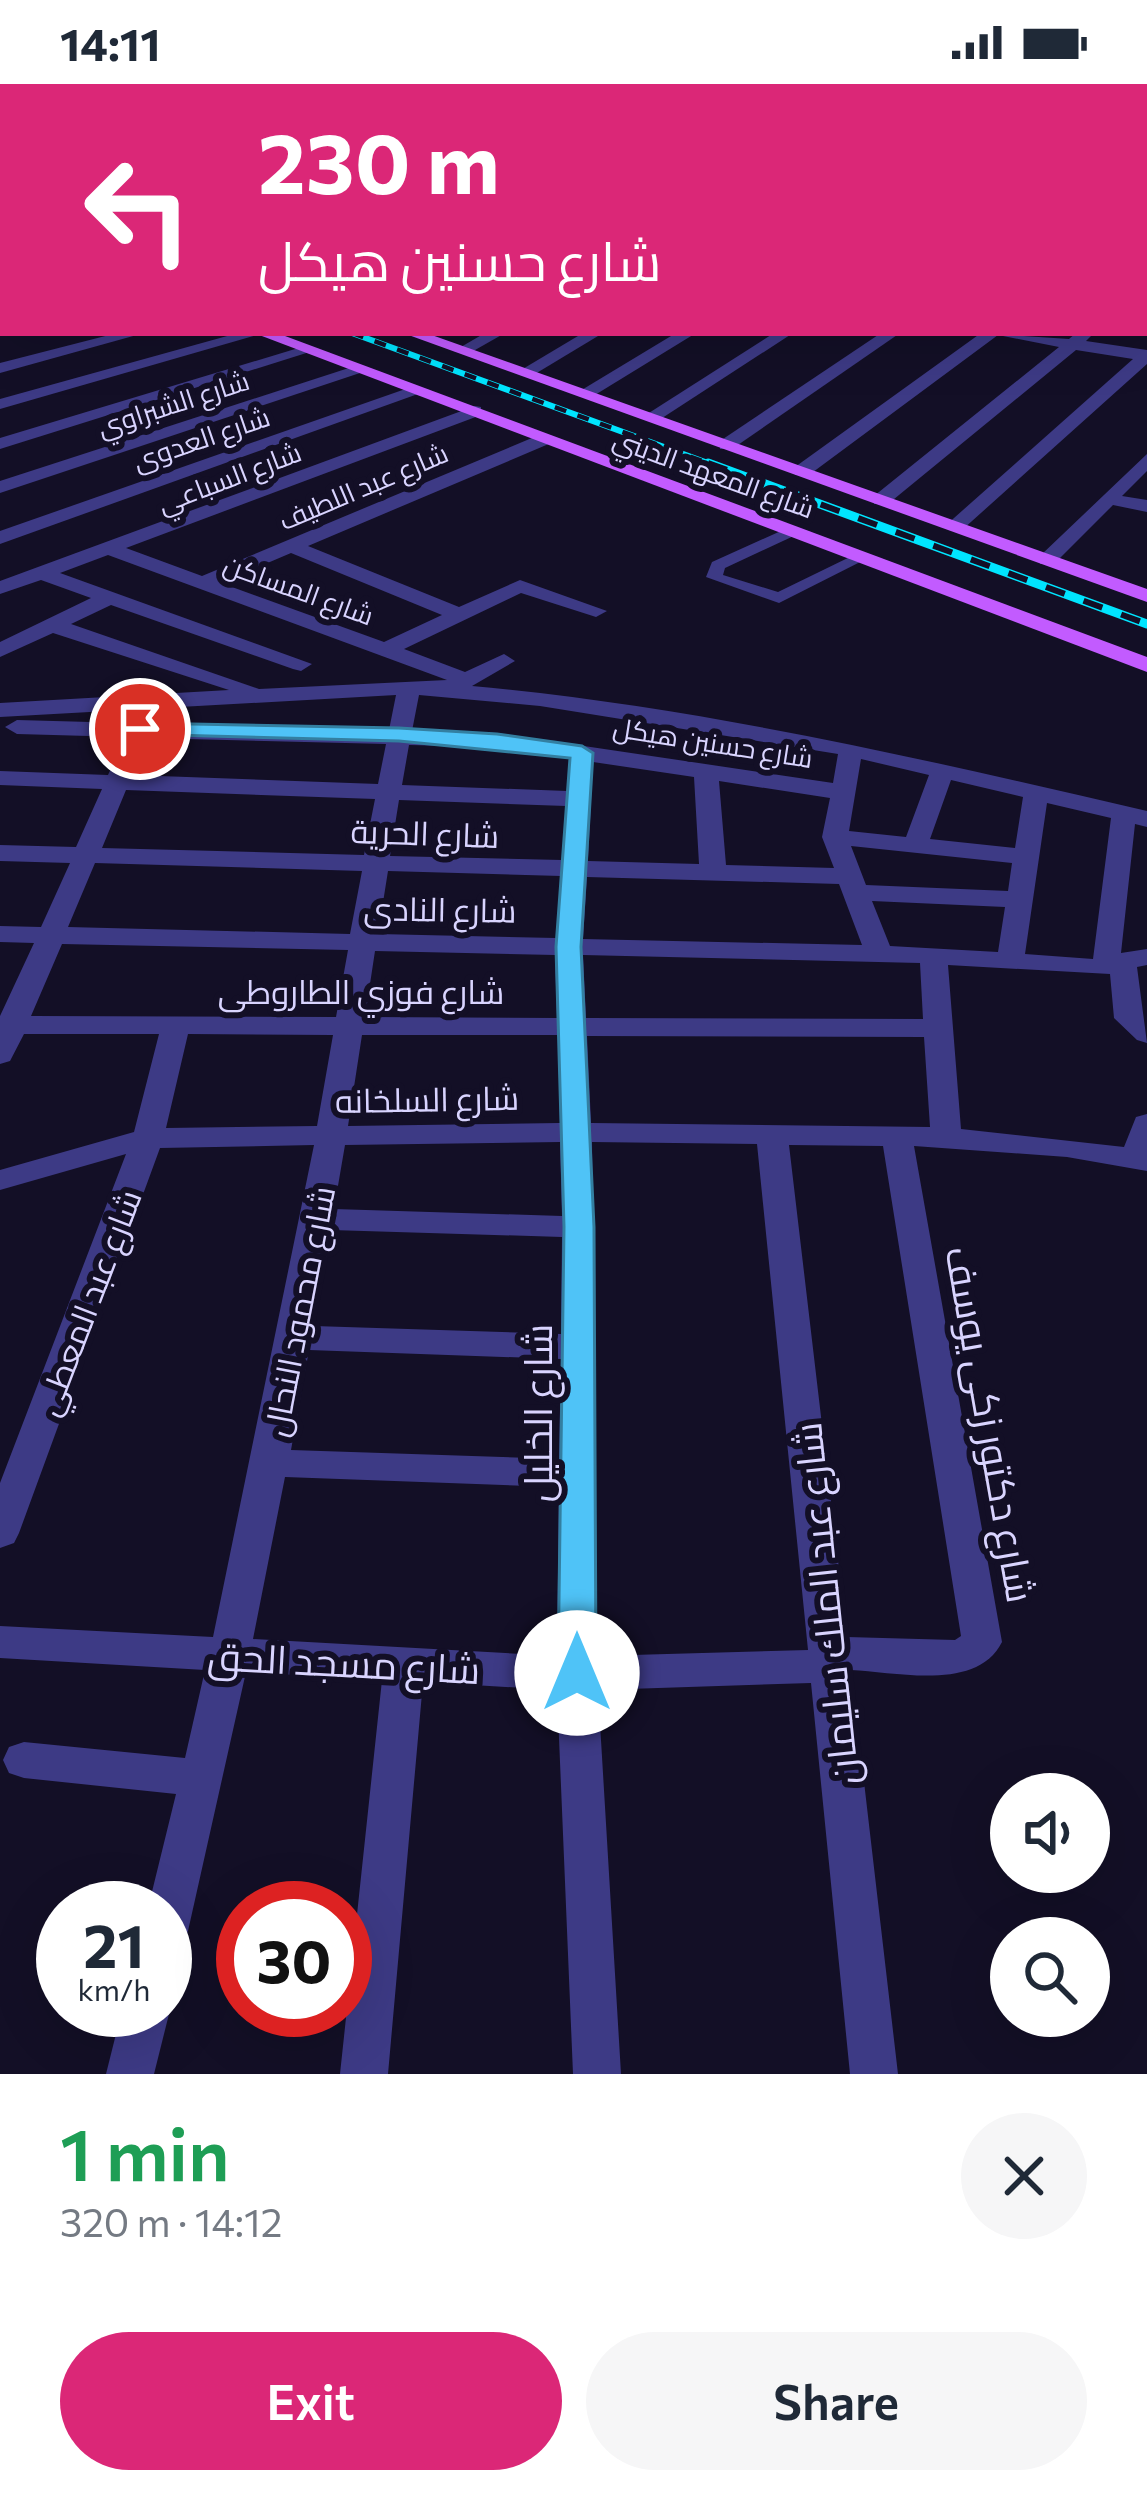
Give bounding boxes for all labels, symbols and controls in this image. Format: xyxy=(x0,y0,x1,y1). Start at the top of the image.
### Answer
text: 14:11 xyxy=(60,15,161,70)
text: 230 m xyxy=(258,109,500,211)
icon: left xyxy=(60,132,216,288)
text: شارع حسنين هيكل xyxy=(258,226,661,292)
street label: شارع الشبراوي xyxy=(93,363,255,449)
street label: شارع العدوى xyxy=(128,399,275,480)
street label: شارع المعهد الديني xyxy=(607,421,819,530)
street label: شارع السباعي xyxy=(153,435,308,525)
street label: شارع عبد اللطيف xyxy=(273,436,454,539)
street label: شارع المساكن xyxy=(218,547,379,634)
pin xyxy=(89,678,191,780)
icon: arrive xyxy=(107,696,173,762)
street label: شارع حسنين هيكل xyxy=(610,710,815,777)
street label: شارع الحرية xyxy=(350,809,500,859)
street label: شارع النادى xyxy=(363,886,517,934)
street label: شارع فوزي الطاروطى xyxy=(218,970,504,1018)
street label: شارع السلخانه xyxy=(335,1076,520,1124)
street label: شارع محمود النحال xyxy=(254,1182,346,1440)
street label: شارع عبد المعطي xyxy=(25,1183,155,1423)
street label: شارع دكتور زكى يوسف xyxy=(932,1242,1047,1607)
street label: شارع الخليل xyxy=(512,1324,565,1502)
street label: شارع عبد الملك سليمان xyxy=(781,1420,872,1788)
position arrow xyxy=(514,1610,640,1736)
street label: شارع مسجد الحق xyxy=(206,1630,482,1697)
map controls xyxy=(990,1773,1110,2037)
button: sound xyxy=(990,1773,1110,1893)
speed limit sign: 30 xyxy=(216,1881,372,2037)
text: 21 xyxy=(83,1907,145,1980)
button: search xyxy=(990,1917,1110,2037)
text: km/h xyxy=(78,1970,150,2007)
text: 1 min xyxy=(60,2108,230,2196)
button: close xyxy=(961,2113,1087,2239)
text: 320 m · 14:12 xyxy=(60,2197,282,2245)
button: Exit xyxy=(60,2332,562,2470)
button: Share xyxy=(586,2332,1087,2470)

